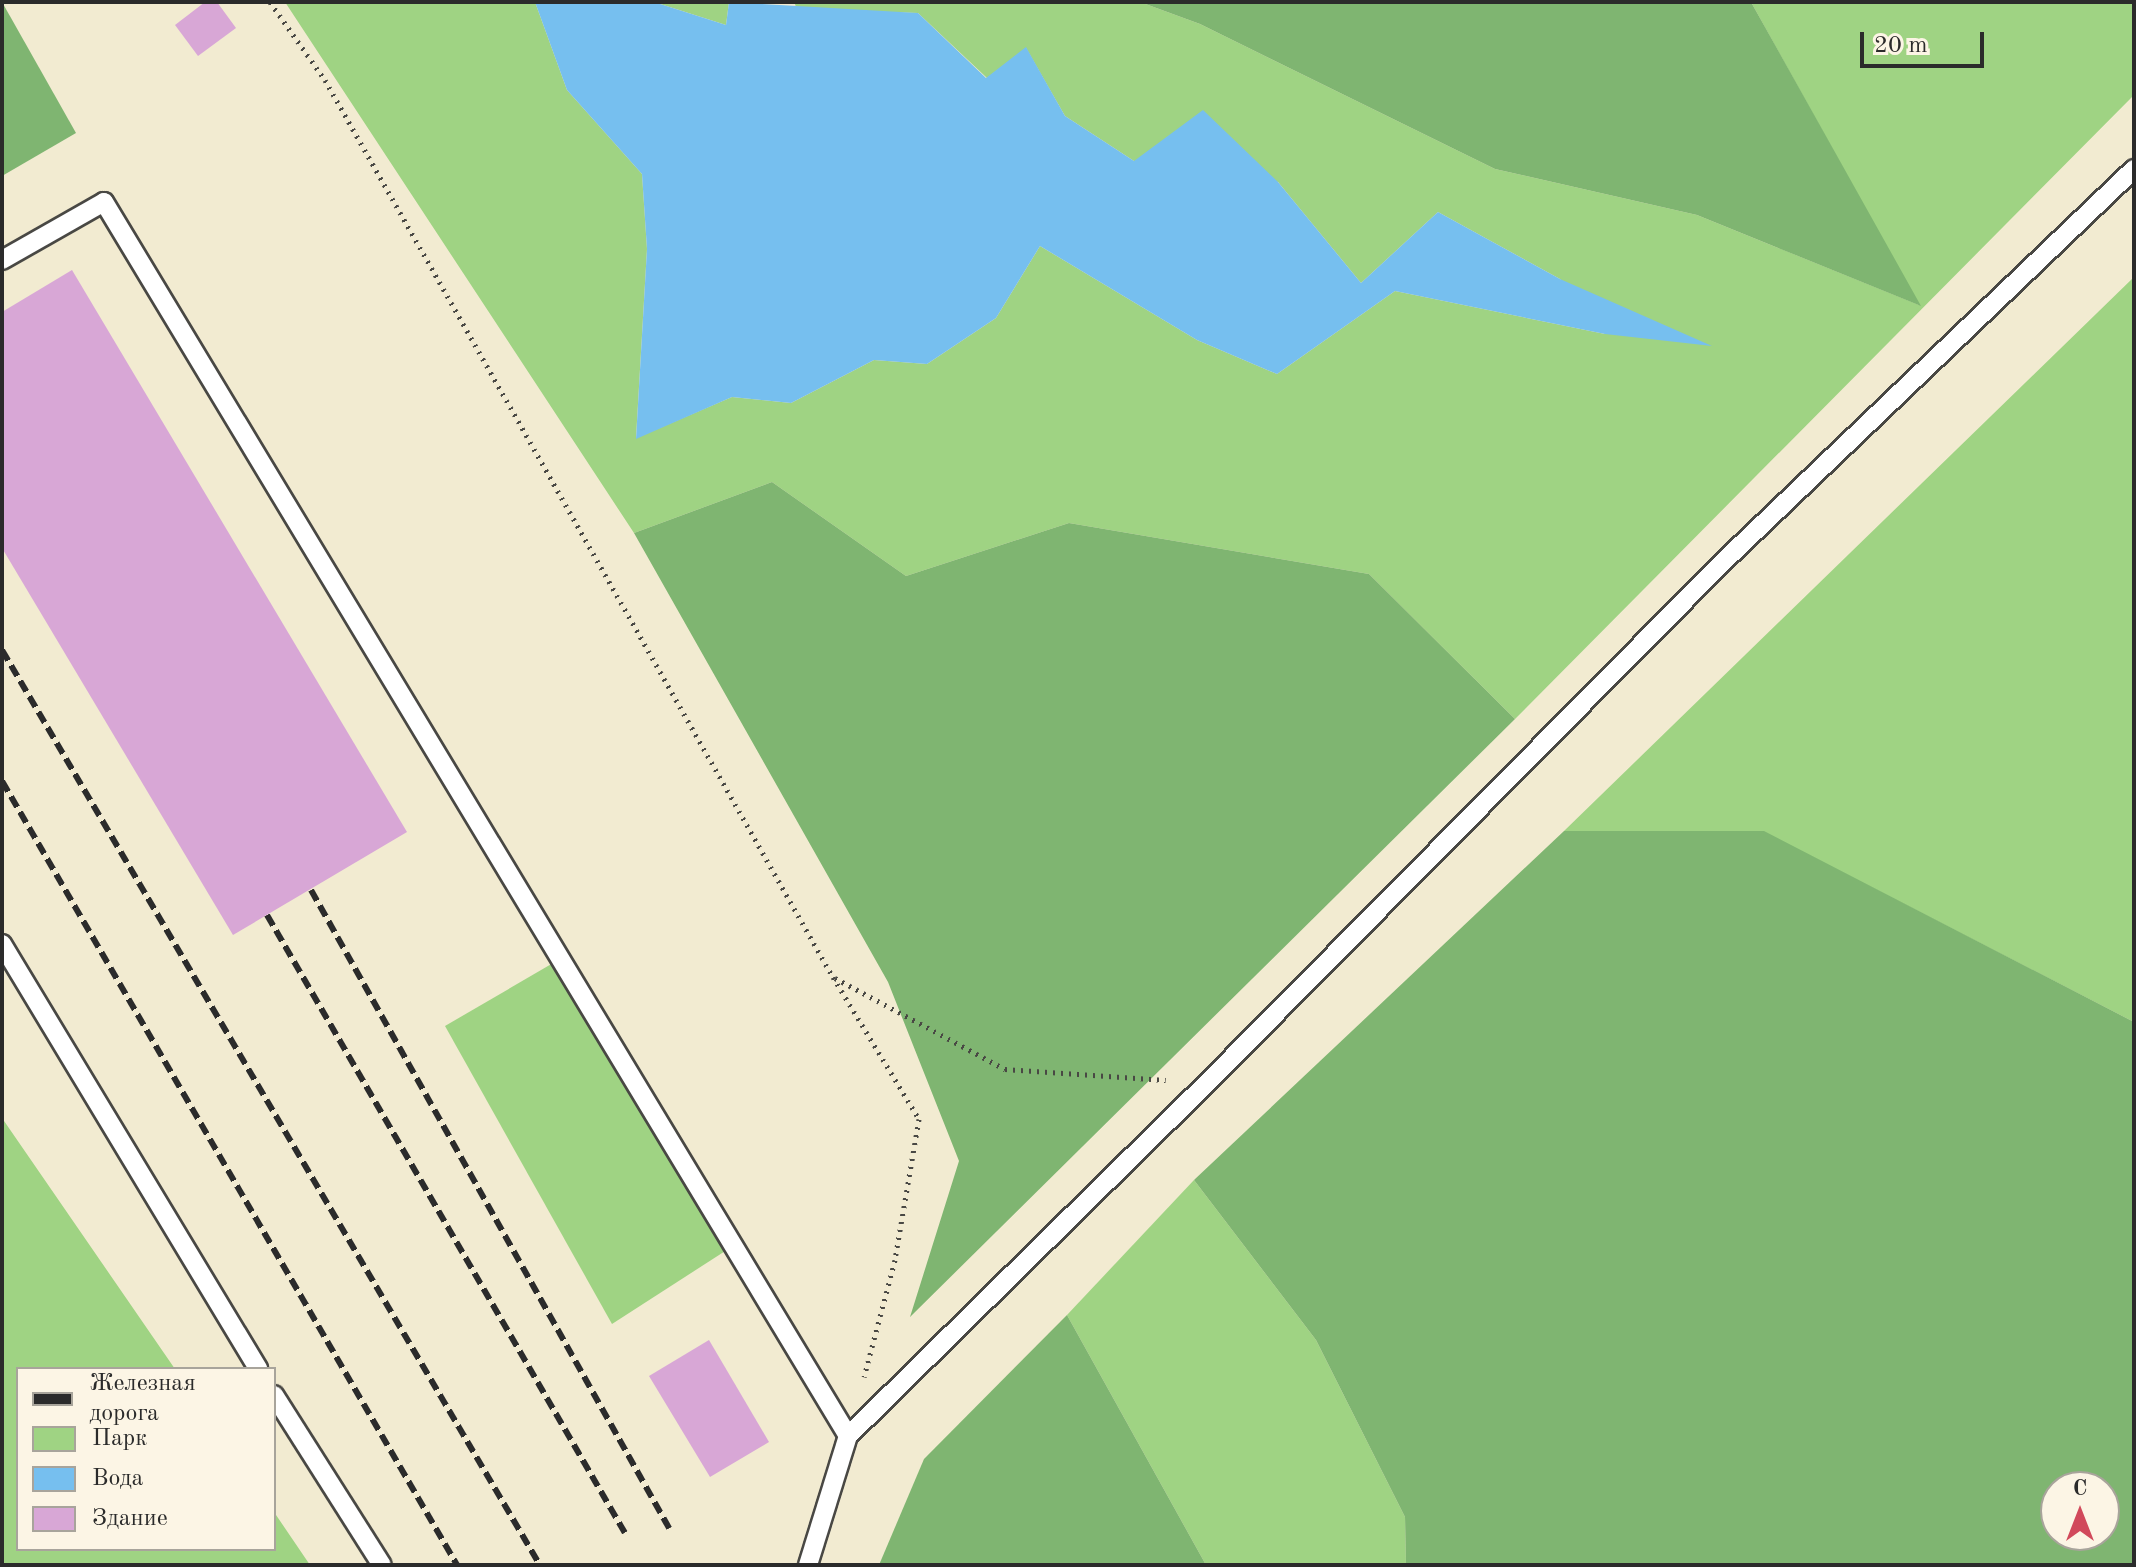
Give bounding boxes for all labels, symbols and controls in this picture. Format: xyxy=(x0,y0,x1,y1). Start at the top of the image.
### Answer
scale bar xyxy=(1864,16,1988,66)
text: 20 m xyxy=(1874,34,1928,58)
legend xyxy=(16,1367,276,1551)
text: Железная дорога xyxy=(89,1372,196,1426)
text: Парк xyxy=(92,1427,147,1451)
text: Вода xyxy=(92,1467,143,1491)
north arrow xyxy=(2040,1471,2120,1551)
text: С xyxy=(2073,1478,2087,1500)
text: Здание xyxy=(92,1507,168,1531)

